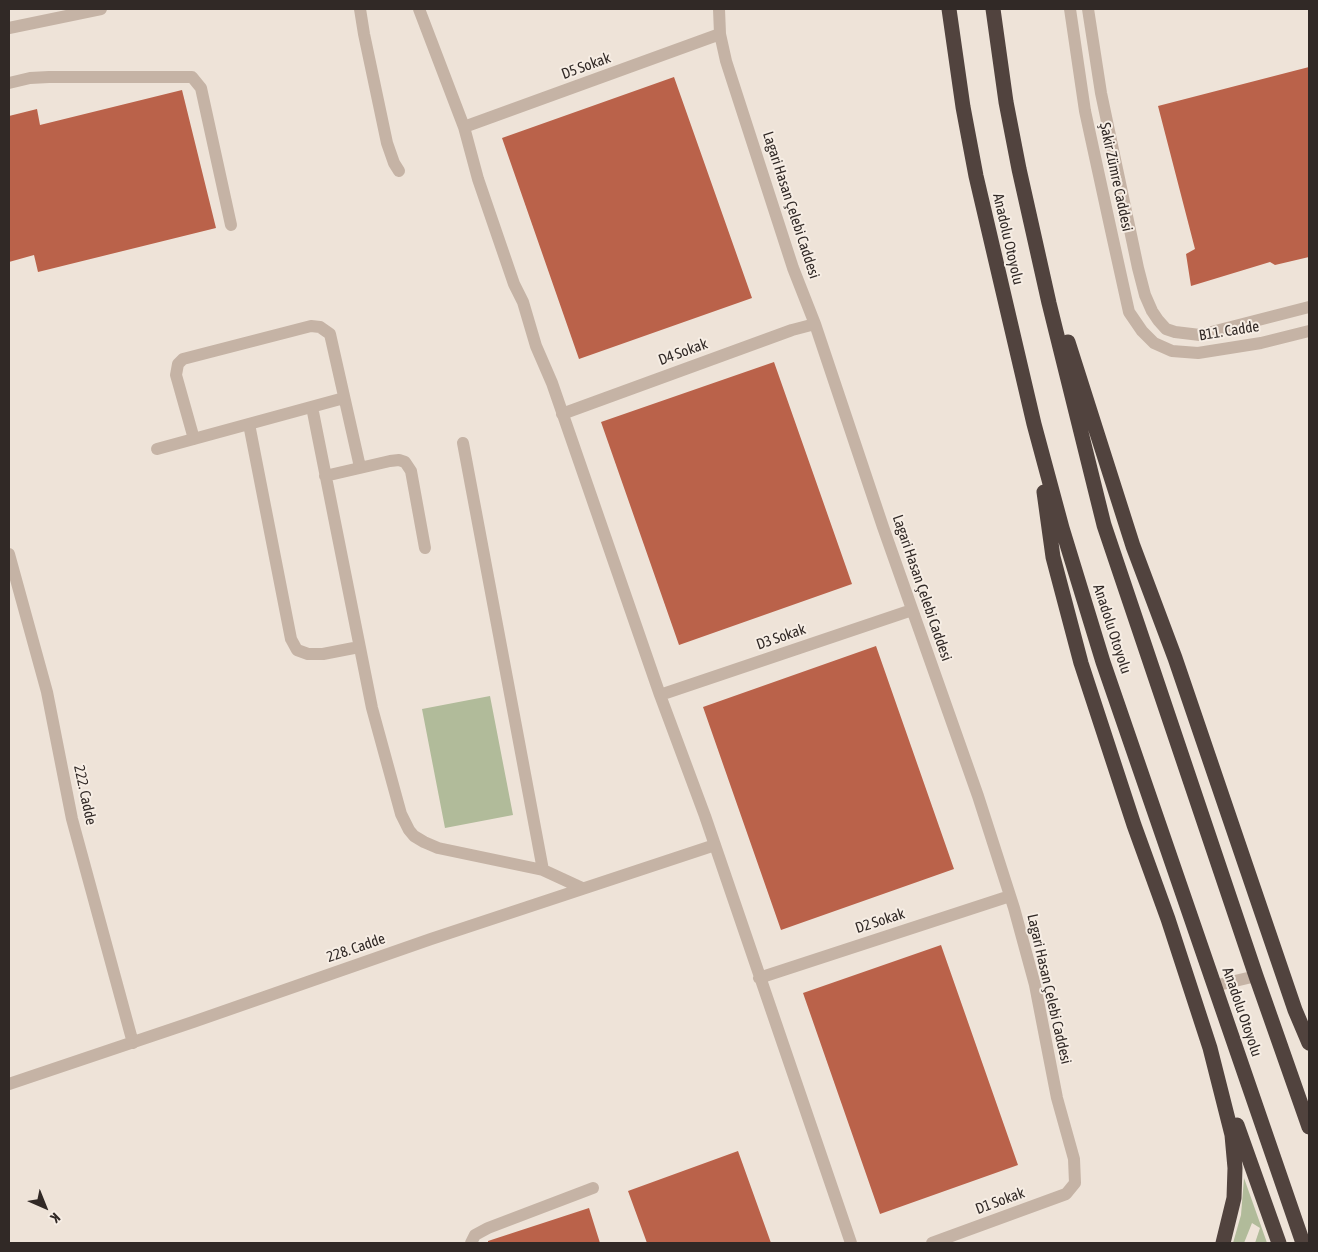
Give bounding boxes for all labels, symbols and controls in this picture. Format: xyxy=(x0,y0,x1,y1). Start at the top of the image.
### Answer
street label: D5 Sokak xyxy=(559,49,613,83)
street label: Şakir Zümre Caddesi xyxy=(1096,121,1136,233)
street label: Lagari Hasan Çelebi Caddesi xyxy=(759,129,823,281)
street label: Anadolu Otoyolu xyxy=(989,192,1027,286)
street label: B11. Cadde xyxy=(1198,317,1260,345)
street label: D4 Sokak xyxy=(656,335,710,369)
street label: Lagari Hasan Çelebi Caddesi xyxy=(889,513,955,663)
street label: Anadolu Otoyolu xyxy=(1089,582,1135,676)
street label: D3 Sokak xyxy=(754,620,808,654)
street label: 222. Cadde xyxy=(70,763,100,827)
street label: D2 Sokak xyxy=(853,905,907,937)
street label: Lagari Hasan Çelebi Caddesi xyxy=(1023,912,1075,1066)
street label: 228. Cadde xyxy=(324,930,388,966)
street label: Anadolu Otoyolu xyxy=(1218,965,1266,1059)
north arrow xyxy=(20,1182,70,1232)
street label: D1 Sokak xyxy=(973,1184,1027,1218)
text: K xyxy=(47,1210,63,1226)

